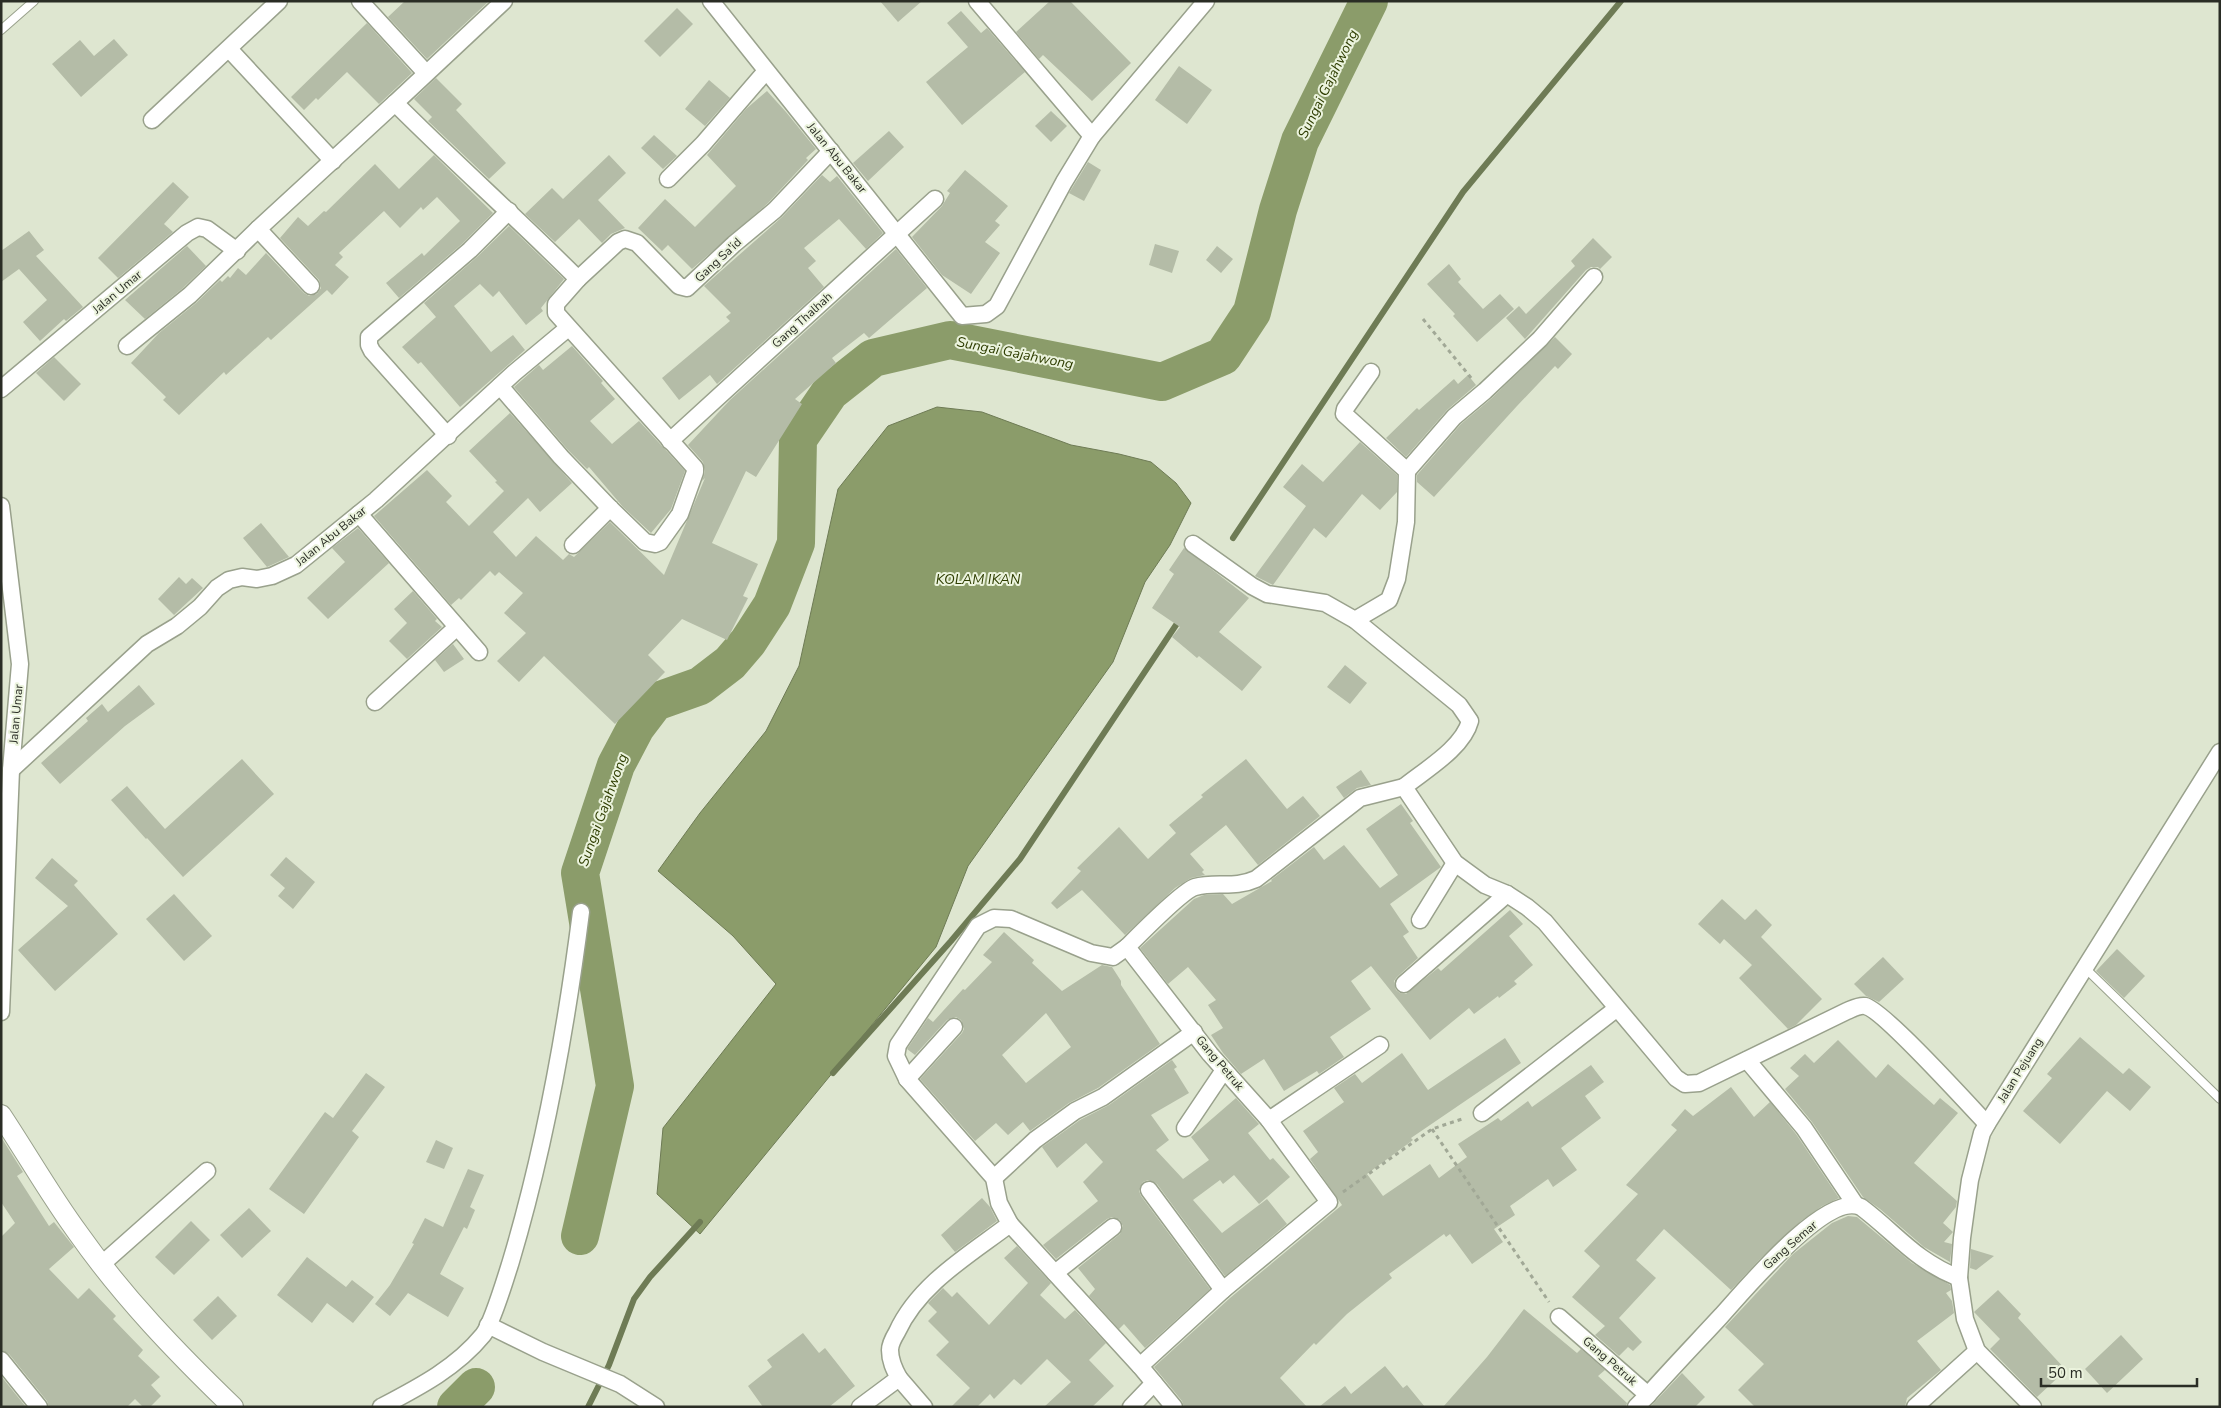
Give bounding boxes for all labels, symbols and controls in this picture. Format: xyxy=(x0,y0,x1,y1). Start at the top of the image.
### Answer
water label: Sungai Gajahwong xyxy=(1293,26,1363,142)
street label: Jalan Abu Bakar xyxy=(803,118,871,197)
street label: Gang Sa'id xyxy=(691,234,745,286)
street label: Jalan Umar xyxy=(88,266,146,318)
street label: Gang Thalhah xyxy=(768,289,836,351)
water label: Sungai Gajahwong xyxy=(955,332,1075,374)
street label: Jalan Abu Bakar xyxy=(291,502,370,570)
water label: KOLAM IKAN xyxy=(936,570,1021,589)
street label: Jalan Umar xyxy=(5,683,27,745)
water label: Sungai Gajahwong xyxy=(574,751,632,869)
street label: Gang Petruk xyxy=(1192,1032,1248,1095)
street label: Jalan Pejuang xyxy=(1993,1035,2046,1106)
street label: Gang Semar xyxy=(1760,1217,1821,1273)
street label: Gang Petruk xyxy=(1579,1333,1641,1390)
scale bar xyxy=(2041,1356,2197,1388)
text: 50 m xyxy=(2048,1363,2083,1383)

